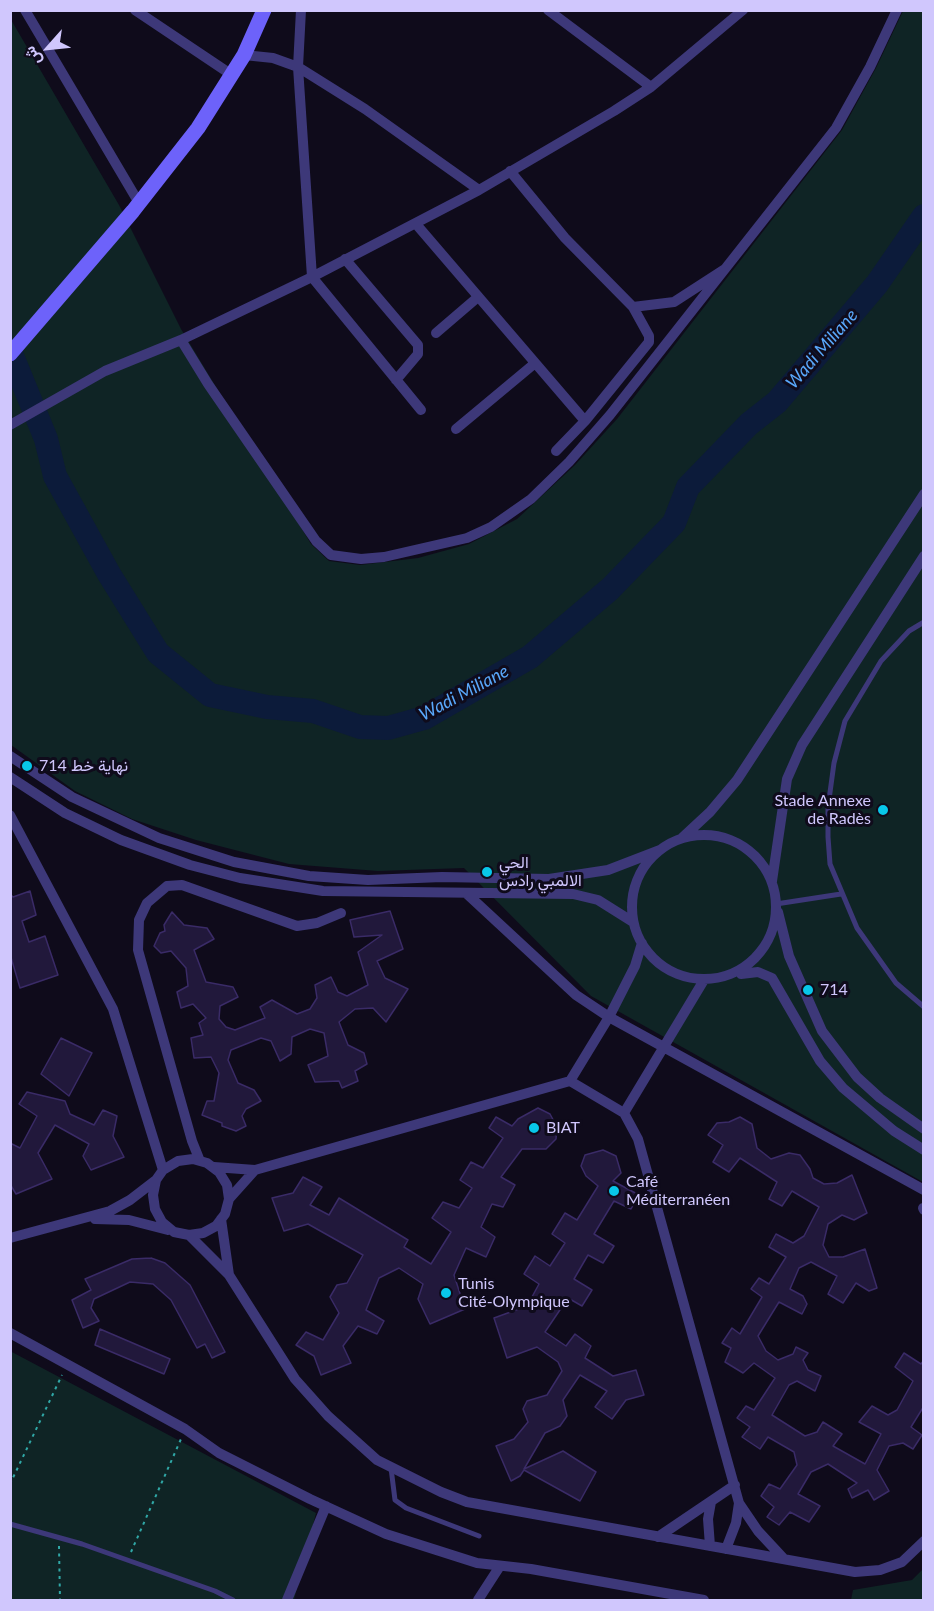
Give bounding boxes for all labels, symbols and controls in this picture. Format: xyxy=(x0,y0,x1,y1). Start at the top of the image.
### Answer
north arrow xyxy=(18,18,78,78)
text: ش xyxy=(19,44,44,69)
water label: Wadi Miliane xyxy=(782,305,862,393)
water label: Wadi Miliane xyxy=(415,660,513,726)
place label: نهاية خط 714 xyxy=(39,756,128,776)
marker: نهاية خط 714 xyxy=(20,759,34,773)
place label: Stade Annexe de Radès xyxy=(774,791,871,829)
marker: Stade Annexe de Radès xyxy=(876,803,890,817)
place label: الحي الالمبي رادس xyxy=(499,853,582,891)
marker: الحي الالمبي رادس xyxy=(480,865,494,879)
place label: 714 xyxy=(820,980,848,1000)
marker: 714 xyxy=(801,983,815,997)
place label: BIAT xyxy=(546,1118,580,1138)
marker: BIAT xyxy=(527,1121,541,1135)
place label: Café Méditerranéen xyxy=(626,1172,730,1210)
marker: Café Méditerranéen xyxy=(607,1184,621,1198)
place label: Tunis Cité-Olympique xyxy=(458,1274,570,1312)
marker: Tunis Cité-Olympique xyxy=(439,1286,453,1300)

